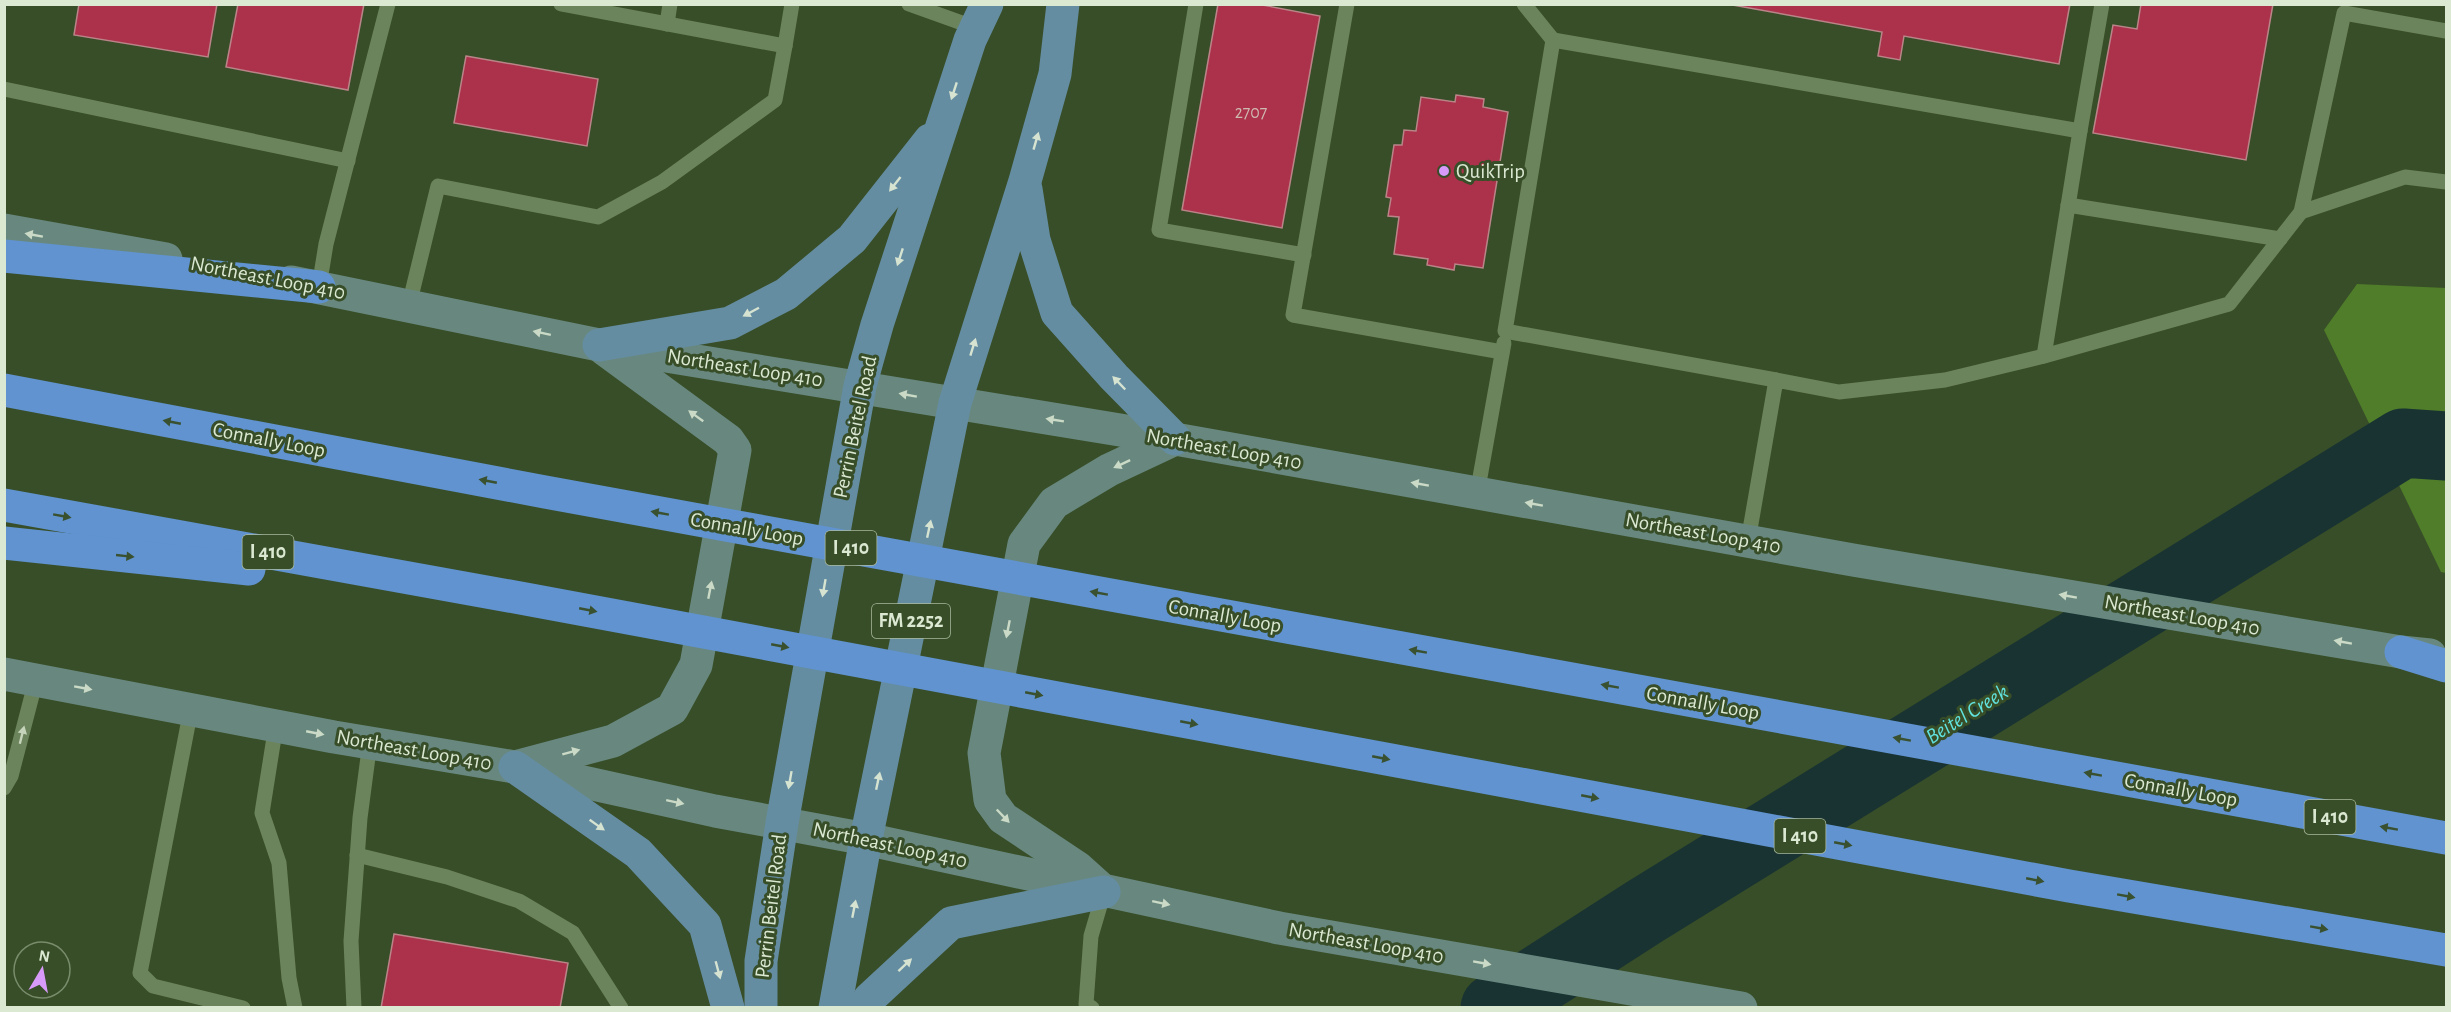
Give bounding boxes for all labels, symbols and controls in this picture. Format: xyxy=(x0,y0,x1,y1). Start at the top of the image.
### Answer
one-way arrow xyxy=(948,82,958,100)
house number: 2707 xyxy=(1235,104,1267,122)
one-way arrow xyxy=(1032,132,1041,150)
place label: QuikTrip xyxy=(1456,161,1525,182)
marker: QuikTrip xyxy=(1437,164,1451,178)
one-way arrow xyxy=(889,177,901,192)
one-way arrow xyxy=(25,230,44,239)
one-way arrow xyxy=(894,248,904,266)
street label: Northeast Loop 410 xyxy=(189,253,347,303)
one-way arrow xyxy=(742,307,759,317)
one-way arrow xyxy=(532,328,551,337)
one-way arrow xyxy=(969,338,978,356)
street label: Northeast Loop 410 xyxy=(666,345,824,391)
street label: Perrin Beitel Road xyxy=(830,354,880,500)
one-way arrow xyxy=(1112,375,1126,390)
one-way arrow xyxy=(898,390,917,399)
one-way arrow xyxy=(688,410,704,422)
one-way arrow xyxy=(1046,416,1065,425)
one-way arrow xyxy=(163,417,182,426)
street label: Connally Loop xyxy=(211,419,327,461)
street label: Northeast Loop 410 xyxy=(1145,425,1303,473)
one-way arrow xyxy=(1114,459,1131,468)
one-way arrow xyxy=(478,476,497,485)
one-way arrow xyxy=(1410,479,1429,488)
one-way arrow xyxy=(1524,499,1543,508)
one-way arrow xyxy=(650,508,669,517)
street label: Connally Loop xyxy=(689,509,805,549)
street label: Northeast Loop 410 xyxy=(1624,509,1782,557)
one-way arrow xyxy=(53,511,72,520)
one-way arrow xyxy=(925,519,934,538)
road number: I 410 xyxy=(826,531,876,565)
road number: I 410 xyxy=(242,535,294,569)
one-way arrow xyxy=(116,551,135,561)
one-way arrow xyxy=(819,579,828,598)
one-way arrow xyxy=(706,580,715,599)
one-way arrow xyxy=(1090,588,1109,597)
one-way arrow xyxy=(2058,591,2077,600)
street label: Northeast Loop 410 xyxy=(2103,591,2261,639)
street label: Connally Loop xyxy=(1167,596,1283,636)
road number: FM 2252 xyxy=(872,604,950,638)
one-way arrow xyxy=(579,606,598,615)
one-way arrow xyxy=(1003,620,1012,639)
one-way arrow xyxy=(2334,638,2353,647)
one-way arrow xyxy=(771,642,790,651)
one-way arrow xyxy=(1408,646,1427,655)
water label: Beitel Creek xyxy=(1922,680,2012,748)
one-way arrow xyxy=(1600,681,1619,690)
street label: Connally Loop xyxy=(1645,683,1761,723)
one-way arrow xyxy=(73,684,92,693)
one-way arrow xyxy=(1024,690,1043,699)
one-way arrow xyxy=(1180,719,1199,728)
one-way arrow xyxy=(18,726,28,744)
street label: Northeast Loop 410 xyxy=(335,726,493,774)
one-way arrow xyxy=(306,729,325,738)
one-way arrow xyxy=(1892,734,1911,743)
one-way arrow xyxy=(562,747,581,757)
one-way arrow xyxy=(1372,754,1391,763)
one-way arrow xyxy=(2084,769,2103,778)
street label: Connally Loop xyxy=(2123,770,2239,810)
one-way arrow xyxy=(785,771,794,790)
one-way arrow xyxy=(874,772,883,791)
one-way arrow xyxy=(1580,793,1599,802)
one-way arrow xyxy=(665,798,684,807)
road number: I 410 xyxy=(2304,800,2356,834)
one-way arrow xyxy=(996,809,1010,824)
street label: Northeast Loop 410 xyxy=(811,818,969,872)
one-way arrow xyxy=(589,819,605,831)
road number: I 410 xyxy=(1774,819,1826,853)
one-way arrow xyxy=(2379,823,2398,832)
street label: Perrin Beitel Road xyxy=(752,833,790,979)
one-way arrow xyxy=(1834,840,1853,849)
one-way arrow xyxy=(2026,876,2045,885)
one-way arrow xyxy=(2117,892,2136,901)
one-way arrow xyxy=(850,899,859,918)
one-way arrow xyxy=(1152,899,1170,909)
street label: Northeast Loop 410 xyxy=(1287,919,1445,967)
one-way arrow xyxy=(2309,924,2328,933)
north arrow xyxy=(12,940,72,1000)
text: N xyxy=(38,947,51,965)
one-way arrow xyxy=(898,958,913,972)
one-way arrow xyxy=(1472,958,1491,967)
one-way arrow xyxy=(713,961,723,979)

